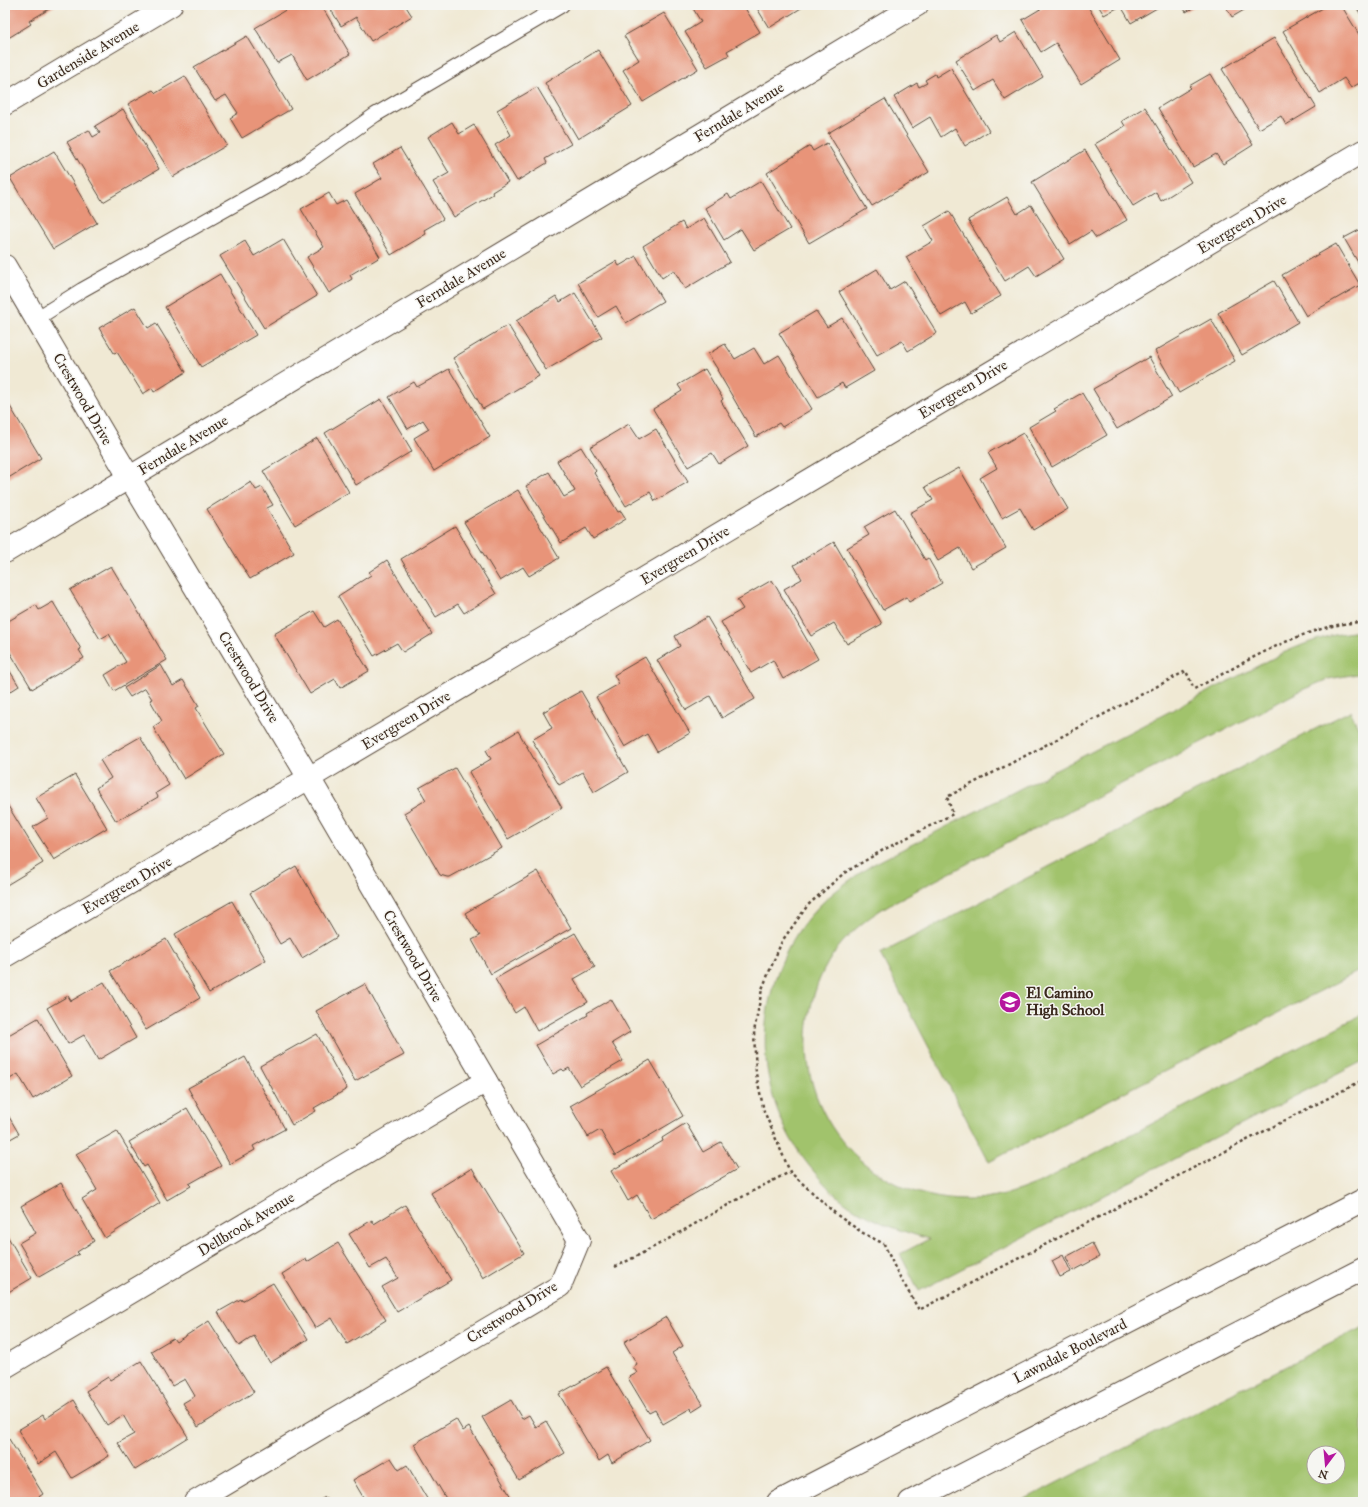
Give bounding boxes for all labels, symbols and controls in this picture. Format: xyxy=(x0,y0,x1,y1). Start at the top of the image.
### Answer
street label: Gardenside Avenue xyxy=(34,17,142,93)
street label: Ferndale Avenue xyxy=(691,78,787,146)
street label: Evergreen Drive xyxy=(1194,190,1290,258)
street label: Ferndale Avenue xyxy=(413,244,509,312)
street label: Crestwood Drive xyxy=(49,350,117,448)
street label: Evergreen Drive xyxy=(915,355,1011,423)
street label: Ferndale Avenue xyxy=(135,411,231,479)
street label: Evergreen Drive xyxy=(637,521,733,589)
street label: Crestwood Drive xyxy=(215,628,283,726)
street label: Evergreen Drive xyxy=(358,686,454,754)
street label: Evergreen Drive xyxy=(79,852,175,918)
street label: Crestwood Drive xyxy=(379,907,447,1005)
place label: El Camino High School xyxy=(1026,984,1105,1020)
school or university icon: El Camino High School xyxy=(997,989,1023,1015)
street label: Dellbrook Avenue xyxy=(194,1188,298,1260)
street label: Crestwood Drive xyxy=(463,1277,561,1347)
street label: Lawndale Boulevard xyxy=(1010,1314,1130,1387)
north arrow xyxy=(1306,1445,1346,1485)
text: N xyxy=(1316,1466,1330,1482)

